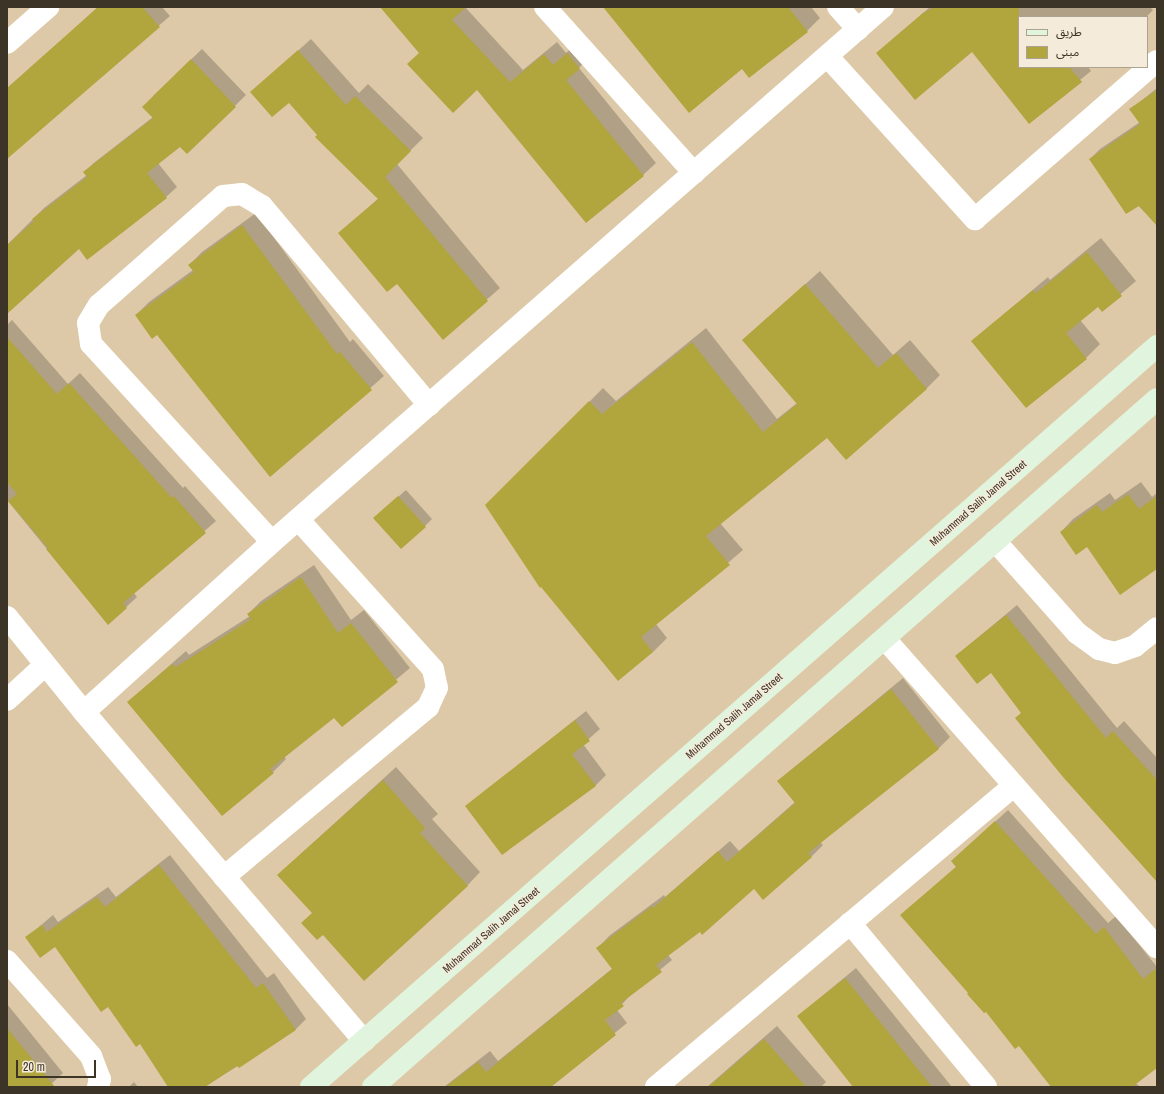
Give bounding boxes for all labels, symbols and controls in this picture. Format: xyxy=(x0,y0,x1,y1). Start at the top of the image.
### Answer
legend xyxy=(1018,16,1148,68)
text: طريق xyxy=(1056,24,1082,40)
text: مبنى xyxy=(1056,44,1079,60)
street label: Muhammad Salih Jamal Street xyxy=(927,457,1029,549)
street label: Muhammad Salih Jamal Street xyxy=(683,670,785,762)
street label: Muhammad Salih Jamal Street xyxy=(440,884,542,976)
scale bar xyxy=(18,1052,98,1078)
text: 20 m xyxy=(23,1059,45,1075)

